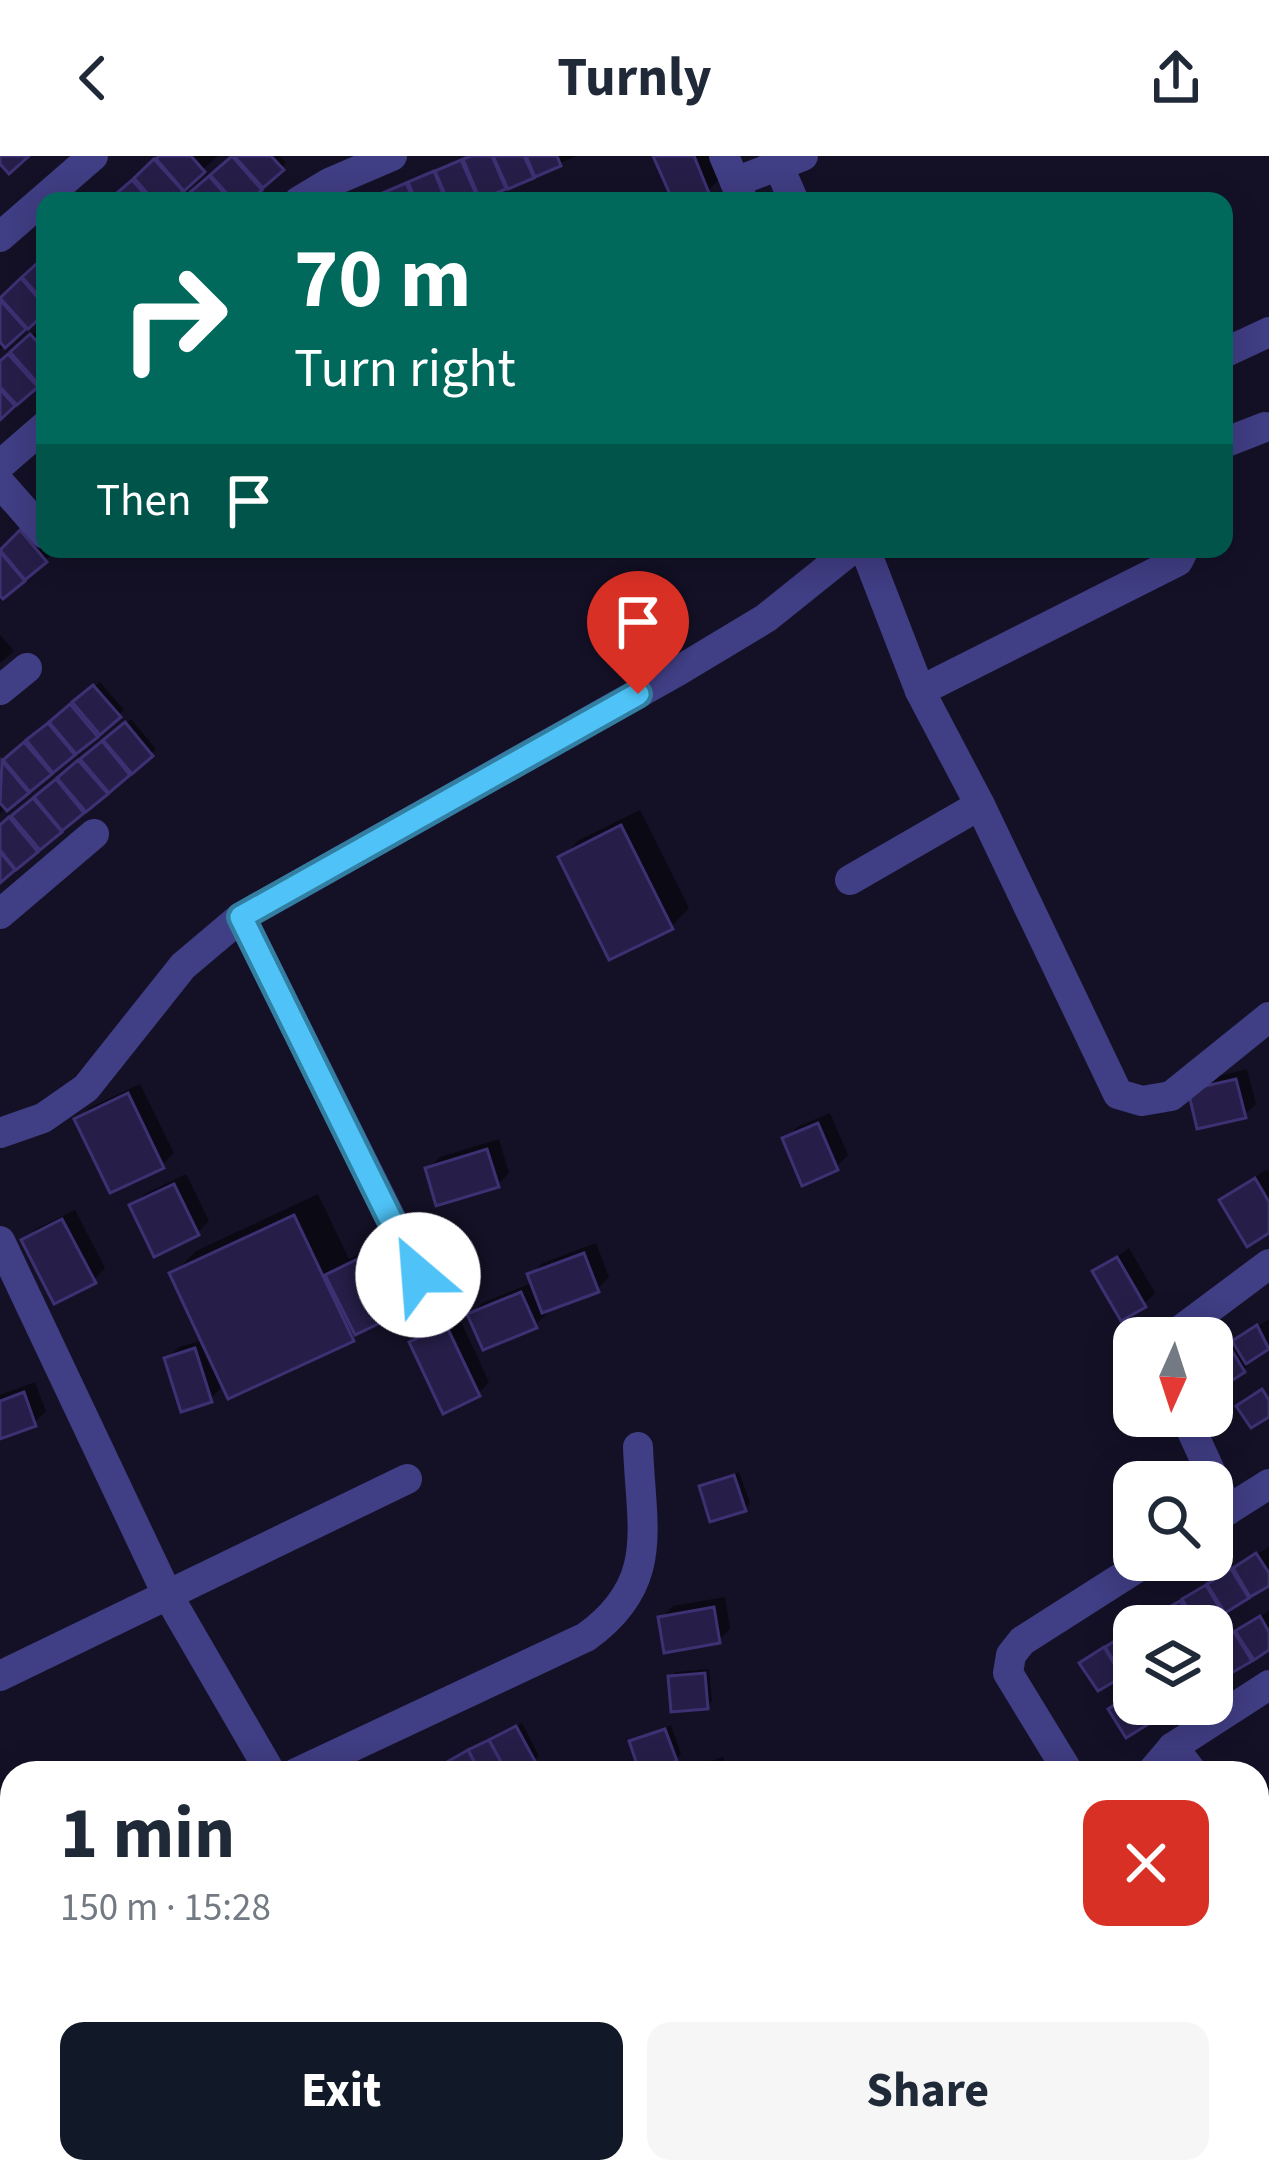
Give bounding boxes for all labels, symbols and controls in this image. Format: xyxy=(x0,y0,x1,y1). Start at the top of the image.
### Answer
text: Turnly xyxy=(557,40,712,117)
icon: back xyxy=(60,45,126,111)
icon: share xyxy=(1143,45,1209,111)
text: 70 m xyxy=(294,220,472,340)
icon: right xyxy=(96,240,252,396)
text: Turn right xyxy=(294,331,516,408)
icon: arrive xyxy=(216,468,282,534)
text: Then xyxy=(96,469,192,533)
pin xyxy=(587,571,689,694)
icon: arrive xyxy=(605,589,671,655)
position arrow xyxy=(355,1212,481,1338)
north arrow xyxy=(1113,1317,1233,1437)
map controls xyxy=(1113,1317,1233,1725)
button: search xyxy=(1113,1461,1233,1581)
button: layers xyxy=(1113,1605,1233,1725)
text: 1 min xyxy=(60,1783,235,1886)
button: close xyxy=(1083,1800,1209,1926)
text: 150 m · 15:28 xyxy=(60,1880,271,1936)
button: Exit xyxy=(60,2022,623,2160)
button: Share xyxy=(647,2022,1209,2160)

